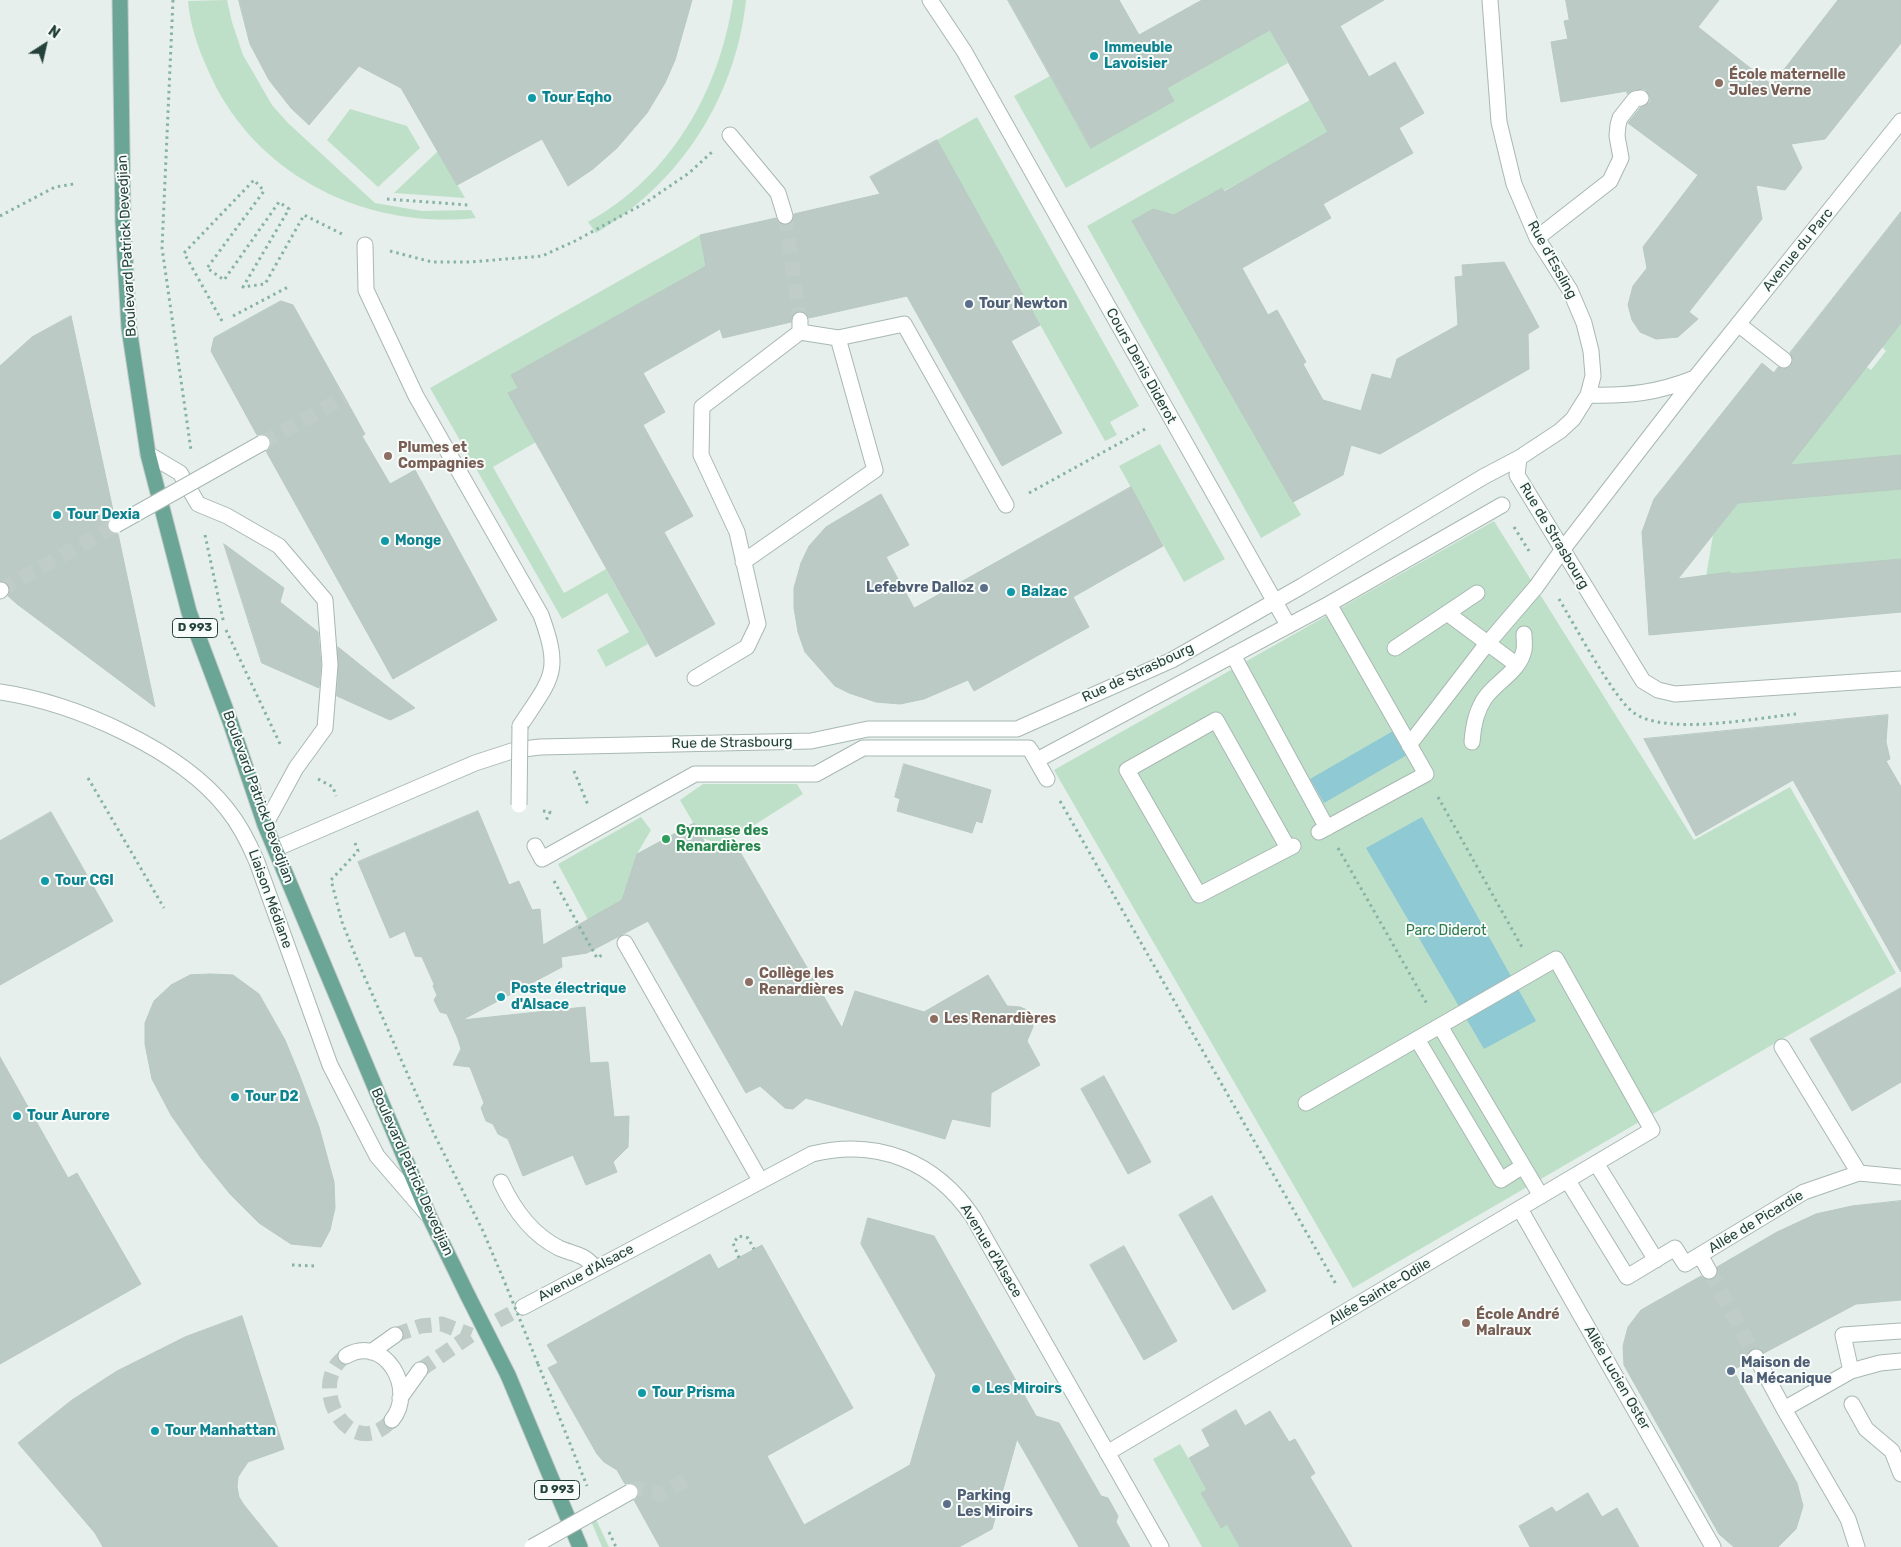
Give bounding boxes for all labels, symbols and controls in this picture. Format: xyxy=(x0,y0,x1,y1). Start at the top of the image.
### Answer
north arrow xyxy=(20,20,70,70)
text: N xyxy=(45,22,63,42)
place label: Immeuble Lavoisier xyxy=(1104,40,1173,72)
marker: Immeuble Lavoisier xyxy=(1088,50,1100,62)
place label: École maternelle Jules Verne xyxy=(1729,67,1846,100)
marker: École maternelle Jules Verne xyxy=(1713,77,1725,89)
place label: Tour Eqho xyxy=(542,90,612,106)
marker: Tour Eqho xyxy=(526,92,538,104)
street label: Boulevard Patrick Devedjian xyxy=(114,155,140,337)
street label: Avenue du Parc xyxy=(1759,205,1837,295)
street label: Rue d'Essling xyxy=(1524,218,1580,302)
place label: Tour Newton xyxy=(979,296,1067,312)
marker: Tour Newton xyxy=(963,298,975,310)
street label: Cours Denis Diderot xyxy=(1102,305,1180,427)
place label: Plumes et Compagnies xyxy=(398,440,484,472)
marker: Plumes et Compagnies xyxy=(382,450,394,462)
street label: Rue de Strasbourg xyxy=(1516,480,1592,592)
place label: Tour Dexia xyxy=(67,507,140,523)
marker: Tour Dexia xyxy=(51,509,63,521)
place label: Monge xyxy=(395,533,441,549)
marker: Monge xyxy=(379,535,391,547)
place label: Lefebvre Dalloz xyxy=(866,580,974,596)
marker: Lefebvre Dalloz xyxy=(978,582,990,594)
place label: Balzac xyxy=(1021,584,1067,600)
marker: Balzac xyxy=(1005,586,1017,598)
road number: D 993 xyxy=(172,618,218,638)
street label: Rue de Strasbourg xyxy=(1080,640,1196,706)
street label: Boulevard Patrick Devedjian xyxy=(219,709,297,885)
street label: Rue de Strasbourg xyxy=(671,734,793,752)
place label: Gymnase des Renardières xyxy=(676,823,768,856)
marker: Gymnase des Renardières xyxy=(660,833,672,845)
street label: Liaison Médiane xyxy=(244,847,296,951)
place label: Tour CGI xyxy=(55,873,114,889)
marker: Tour CGI xyxy=(39,875,51,887)
park label: Parc Diderot xyxy=(1406,923,1486,939)
place label: Collège les Renardières xyxy=(759,966,844,999)
marker: Collège les Renardières xyxy=(743,976,755,988)
place label: Poste électrique d'Alsace xyxy=(511,981,626,1014)
marker: Poste électrique d'Alsace xyxy=(495,991,507,1003)
place label: Les Renardières xyxy=(944,1011,1056,1027)
marker: Les Renardières xyxy=(928,1013,940,1025)
street label: Boulevard Patrick Devedjian xyxy=(367,1085,457,1259)
place label: Tour D2 xyxy=(245,1089,299,1105)
marker: Tour D2 xyxy=(229,1091,241,1103)
place label: Tour Aurore xyxy=(27,1108,110,1124)
marker: Tour Aurore xyxy=(11,1110,23,1122)
street label: Allée de Picardie xyxy=(1706,1187,1806,1257)
street label: Avenue d'Alsace xyxy=(956,1201,1026,1301)
street label: Avenue d'Alsace xyxy=(535,1241,637,1305)
street label: Allée Sainte-Odile xyxy=(1326,1255,1434,1329)
place label: École André Malraux xyxy=(1476,1307,1559,1340)
marker: École André Malraux xyxy=(1460,1317,1472,1329)
street label: Allée Lucien Oster xyxy=(1580,1323,1654,1433)
place label: Maison de la Mécanique xyxy=(1741,1355,1832,1388)
marker: Maison de la Mécanique xyxy=(1725,1365,1737,1377)
place label: Les Miroirs xyxy=(986,1381,1062,1397)
marker: Les Miroirs xyxy=(970,1383,982,1395)
place label: Tour Prisma xyxy=(652,1385,735,1401)
marker: Tour Prisma xyxy=(636,1387,648,1399)
place label: Tour Manhattan xyxy=(165,1423,276,1439)
marker: Tour Manhattan xyxy=(149,1425,161,1437)
road number: D 993 xyxy=(534,1480,580,1500)
place label: Parking Les Miroirs xyxy=(957,1488,1033,1520)
marker: Parking Les Miroirs xyxy=(941,1498,953,1510)

